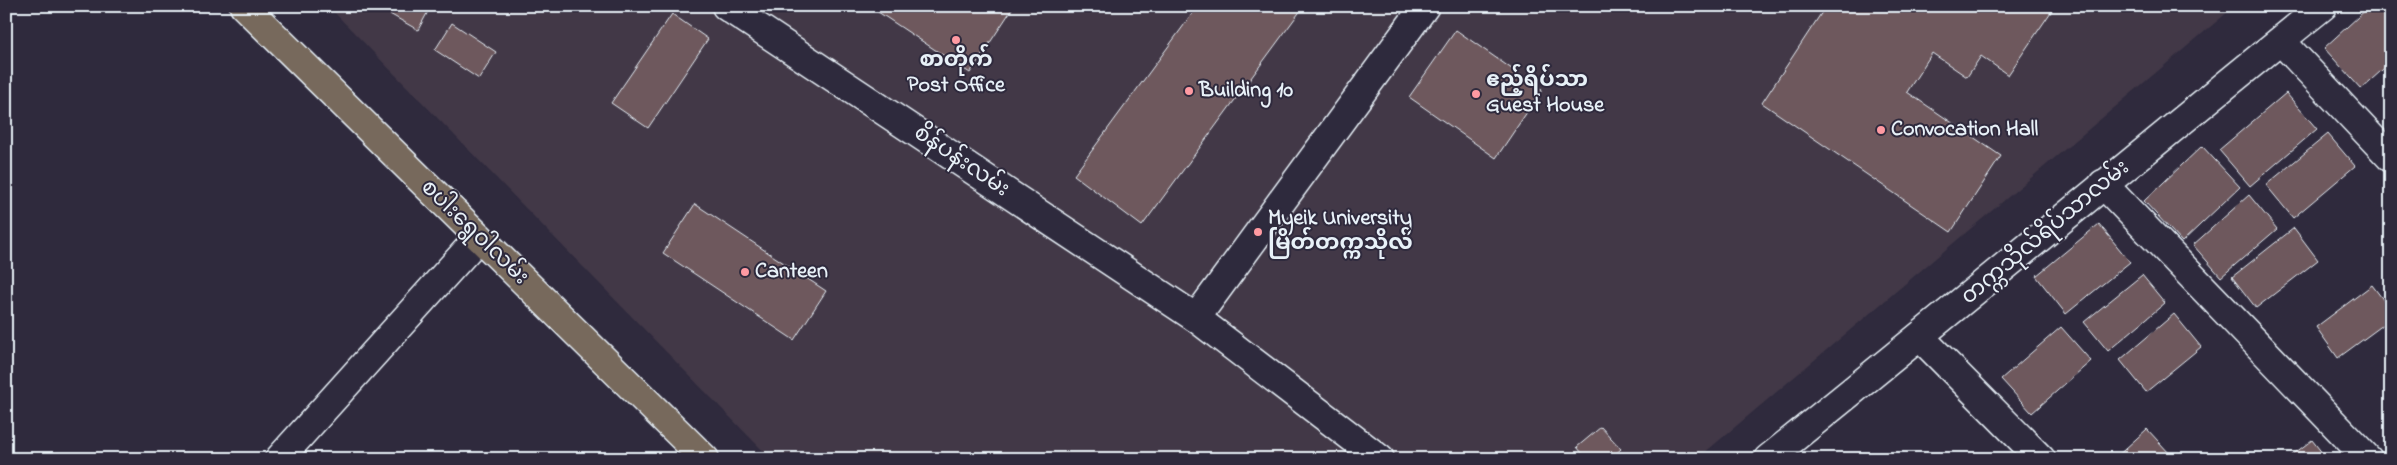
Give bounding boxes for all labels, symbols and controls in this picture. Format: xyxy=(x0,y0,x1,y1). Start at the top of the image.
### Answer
marker: စာတိုက် Post Office xyxy=(950,34,962,46)
place label: စာတိုက် Post Office xyxy=(907,43,1006,102)
place label: ဧည့်ရိပ်သာ Guest House xyxy=(1486,63,1605,122)
place label: Building 10 xyxy=(1198,75,1294,108)
marker: Building 10 xyxy=(1183,85,1195,97)
marker: ဧည့်ရိပ်သာ Guest House xyxy=(1470,88,1482,100)
place label: Convocation Hall xyxy=(1891,114,2038,146)
street label: စိန်ပန်းလမ်း xyxy=(907,116,1017,206)
marker: Convocation Hall xyxy=(1875,124,1887,136)
street label: တက္ကသိုလ်ရိပ်သာလမ်း xyxy=(1954,151,2137,313)
street label: စပါးရွေဝါလမ်း xyxy=(413,171,537,293)
place label: Myeik University မြိတ်တက္ကသိုလ် xyxy=(1268,203,1413,260)
marker: Myeik University မြိတ်တက္ကသိုလ် xyxy=(1252,226,1264,238)
place label: Canteen xyxy=(755,256,828,288)
marker: Canteen xyxy=(739,266,751,278)

